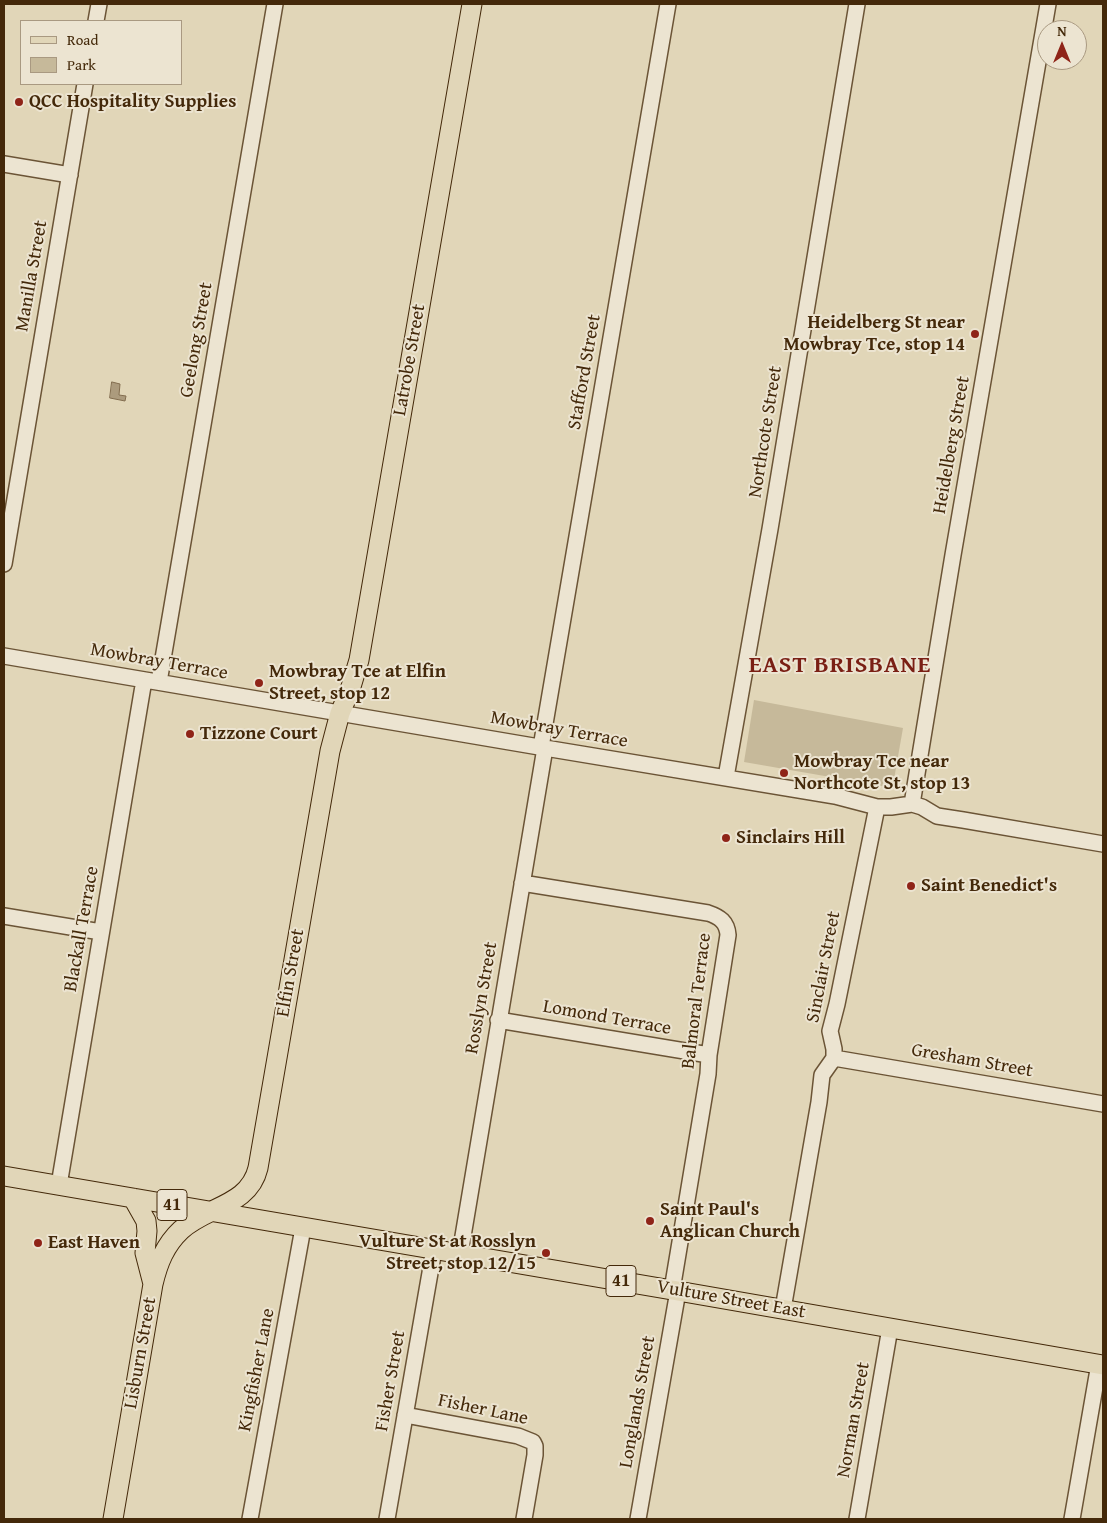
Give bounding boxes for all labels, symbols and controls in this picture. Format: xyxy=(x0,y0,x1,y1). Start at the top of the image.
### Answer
legend xyxy=(20,20,182,85)
north arrow xyxy=(1037,20,1087,70)
text: N xyxy=(1057,21,1067,41)
text: Road xyxy=(67,29,98,50)
text: Park xyxy=(67,54,96,75)
place label: QCC Hospitality Supplies xyxy=(29,91,236,113)
marker: QCC Hospitality Supplies xyxy=(13,96,25,108)
street label: Manilla Street xyxy=(11,219,53,333)
street label: Geelong Street xyxy=(176,281,218,399)
street label: Latrobe Street xyxy=(389,302,431,418)
street label: Stafford Street xyxy=(564,312,606,432)
place label: Heidelberg St near Mowbray Tce, stop 14 xyxy=(784,312,965,356)
marker: Heidelberg St near Mowbray Tce, stop 14 xyxy=(969,328,981,340)
street label: Northcote Street xyxy=(744,364,788,500)
street label: Heidelberg Street xyxy=(929,374,975,516)
street label: Mowbray Terrace xyxy=(88,639,230,685)
district label: EAST BRISBANE xyxy=(747,652,933,680)
place label: Mowbray Tce at Elfin Street, stop 12 xyxy=(269,661,446,705)
marker: Mowbray Tce at Elfin Street, stop 12 xyxy=(253,677,265,689)
street label: Mowbray Terrace xyxy=(488,707,630,753)
place label: Tizzone Court xyxy=(200,723,318,745)
marker: Tizzone Court xyxy=(184,728,196,740)
place label: Mowbray Tce near Northcote St, stop 13 xyxy=(794,751,970,795)
marker: Mowbray Tce near Northcote St, stop 13 xyxy=(778,767,790,779)
place label: Sinclairs Hill xyxy=(736,827,845,849)
marker: Sinclairs Hill xyxy=(720,832,732,844)
street label: Blackall Terrace xyxy=(60,864,104,994)
place label: Saint Benedict's xyxy=(921,875,1057,897)
marker: Saint Benedict's xyxy=(905,880,917,892)
street label: Sinclair Street xyxy=(802,909,846,1025)
street label: Elfin Street xyxy=(272,927,310,1019)
street label: Balmoral Terrace xyxy=(677,932,717,1070)
street label: Rosslyn Street xyxy=(461,940,503,1056)
street label: Lomond Terrace xyxy=(541,996,673,1040)
street label: Gresham Street xyxy=(910,1039,1034,1083)
road number: 41 xyxy=(157,1190,187,1220)
place label: Saint Paul's Anglican Church xyxy=(660,1199,800,1243)
marker: Saint Paul's Anglican Church xyxy=(644,1215,656,1227)
place label: Vulture St at Rosslyn Street, stop 12/15 xyxy=(359,1231,536,1275)
place label: East Haven xyxy=(48,1232,140,1254)
marker: East Haven xyxy=(32,1237,44,1249)
marker: Vulture St at Rosslyn Street, stop 12/15 xyxy=(540,1247,552,1259)
road number: 41 xyxy=(606,1266,636,1296)
street label: Vulture Street East xyxy=(655,1276,807,1324)
street label: Lisburn Street xyxy=(120,1295,162,1411)
street label: Kingfisher Lane xyxy=(234,1306,280,1434)
street label: Fisher Street xyxy=(371,1329,411,1433)
street label: Longlands Street xyxy=(615,1334,661,1470)
street label: Norman Street xyxy=(833,1360,875,1480)
street label: Fisher Lane xyxy=(436,1389,530,1431)

